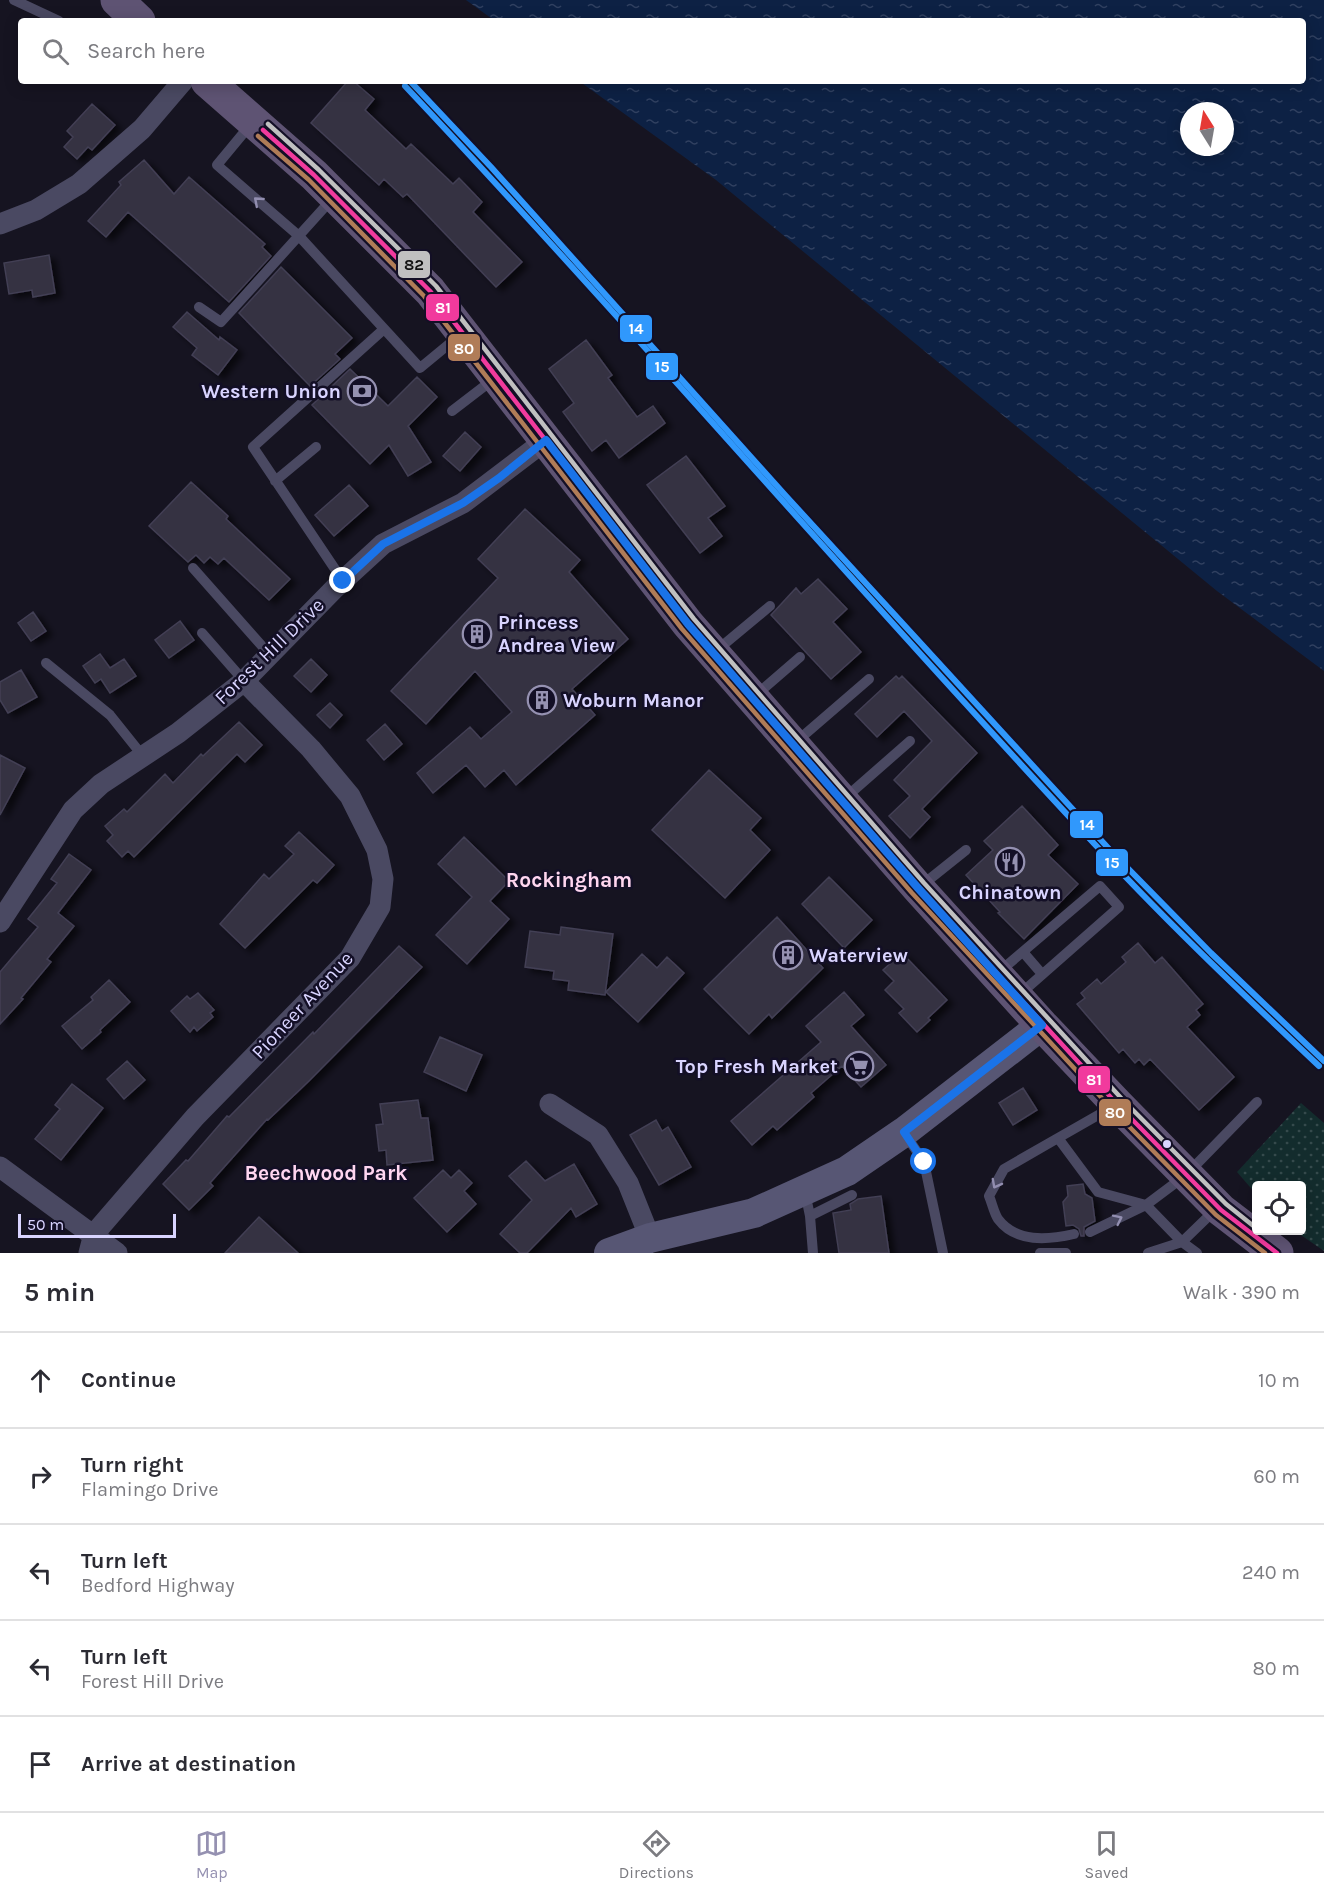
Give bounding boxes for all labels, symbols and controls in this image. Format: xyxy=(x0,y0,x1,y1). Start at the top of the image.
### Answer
search box xyxy=(18,18,1306,84)
icon: search xyxy=(39,35,72,68)
text: Search here xyxy=(87,38,205,64)
north arrow xyxy=(1180,102,1234,156)
one-way arrow xyxy=(254,197,265,208)
line badge: 82 xyxy=(397,250,431,279)
text: 82 xyxy=(404,255,424,274)
line badge: 81 xyxy=(425,293,460,322)
text: 81 xyxy=(435,298,451,317)
line badge: 14 xyxy=(619,314,653,343)
text: 14 xyxy=(628,319,644,338)
line badge: 80 xyxy=(447,333,481,362)
text: 80 xyxy=(454,339,474,358)
line badge: 15 xyxy=(645,352,679,381)
text: 15 xyxy=(654,357,670,376)
bank icon: Western Union xyxy=(346,375,378,407)
place label: Western Union xyxy=(201,380,341,403)
route end xyxy=(329,567,355,593)
street label: Forest Hill Drive xyxy=(210,593,329,709)
place label: Princess Andrea View xyxy=(498,611,615,657)
building icon: Princess Andrea View xyxy=(461,618,493,650)
building icon: Woburn Manor xyxy=(526,684,558,716)
place label: Woburn Manor xyxy=(563,689,704,712)
line badge: 14 xyxy=(1069,810,1104,839)
text: 14 xyxy=(1079,815,1095,834)
restaurant icon: Chinatown xyxy=(994,846,1026,878)
line badge: 15 xyxy=(1095,848,1129,877)
text: 15 xyxy=(1104,853,1120,872)
district label: Rockingham xyxy=(506,868,632,892)
place label: Chinatown xyxy=(959,881,1061,904)
building icon: Waterview xyxy=(772,939,804,971)
place label: Waterview xyxy=(809,944,908,967)
street label: Pioneer Avenue xyxy=(247,947,358,1064)
supermarket icon: Top Fresh Market xyxy=(843,1050,875,1082)
place label: Top Fresh Market xyxy=(676,1055,838,1078)
line badge: 81 xyxy=(1077,1065,1111,1094)
text: 81 xyxy=(1086,1070,1102,1089)
line badge: 80 xyxy=(1098,1098,1132,1127)
text: 80 xyxy=(1105,1103,1125,1122)
unlabelled marker xyxy=(1161,1138,1173,1150)
route start xyxy=(910,1148,936,1174)
district label: Beechwood Park xyxy=(244,1161,408,1185)
one-way arrow xyxy=(992,1178,1003,1188)
map controls xyxy=(1252,1181,1306,1235)
button: locate xyxy=(1252,1181,1306,1235)
scale bar xyxy=(18,1211,176,1238)
one-way arrow xyxy=(1112,1214,1123,1226)
text: 50 m xyxy=(27,1215,64,1234)
text: 5 min xyxy=(24,1277,95,1308)
text: Walk · 390 m xyxy=(1183,1281,1300,1304)
icon: ahead xyxy=(24,1364,57,1397)
text: Continue xyxy=(81,1367,176,1393)
text: 10 m xyxy=(1258,1369,1300,1392)
text: Turn right xyxy=(81,1452,184,1478)
icon: right xyxy=(24,1460,57,1493)
text: 60 m xyxy=(1253,1465,1300,1488)
text: Flamingo Drive xyxy=(81,1478,219,1501)
text: Turn left xyxy=(81,1548,168,1574)
icon: left xyxy=(24,1556,57,1589)
text: 240 m xyxy=(1242,1561,1300,1584)
text: Bedford Highway xyxy=(81,1574,235,1597)
text: Turn left xyxy=(81,1644,168,1670)
icon: left xyxy=(24,1652,57,1685)
text: 80 m xyxy=(1252,1657,1300,1680)
text: Forest Hill Drive xyxy=(81,1670,224,1693)
icon: arrive xyxy=(24,1748,57,1781)
text: Arrive at destination xyxy=(81,1751,296,1777)
tab: Map xyxy=(195,1827,228,1882)
tab: Directions xyxy=(619,1827,694,1882)
tab: Saved xyxy=(1085,1827,1129,1882)

